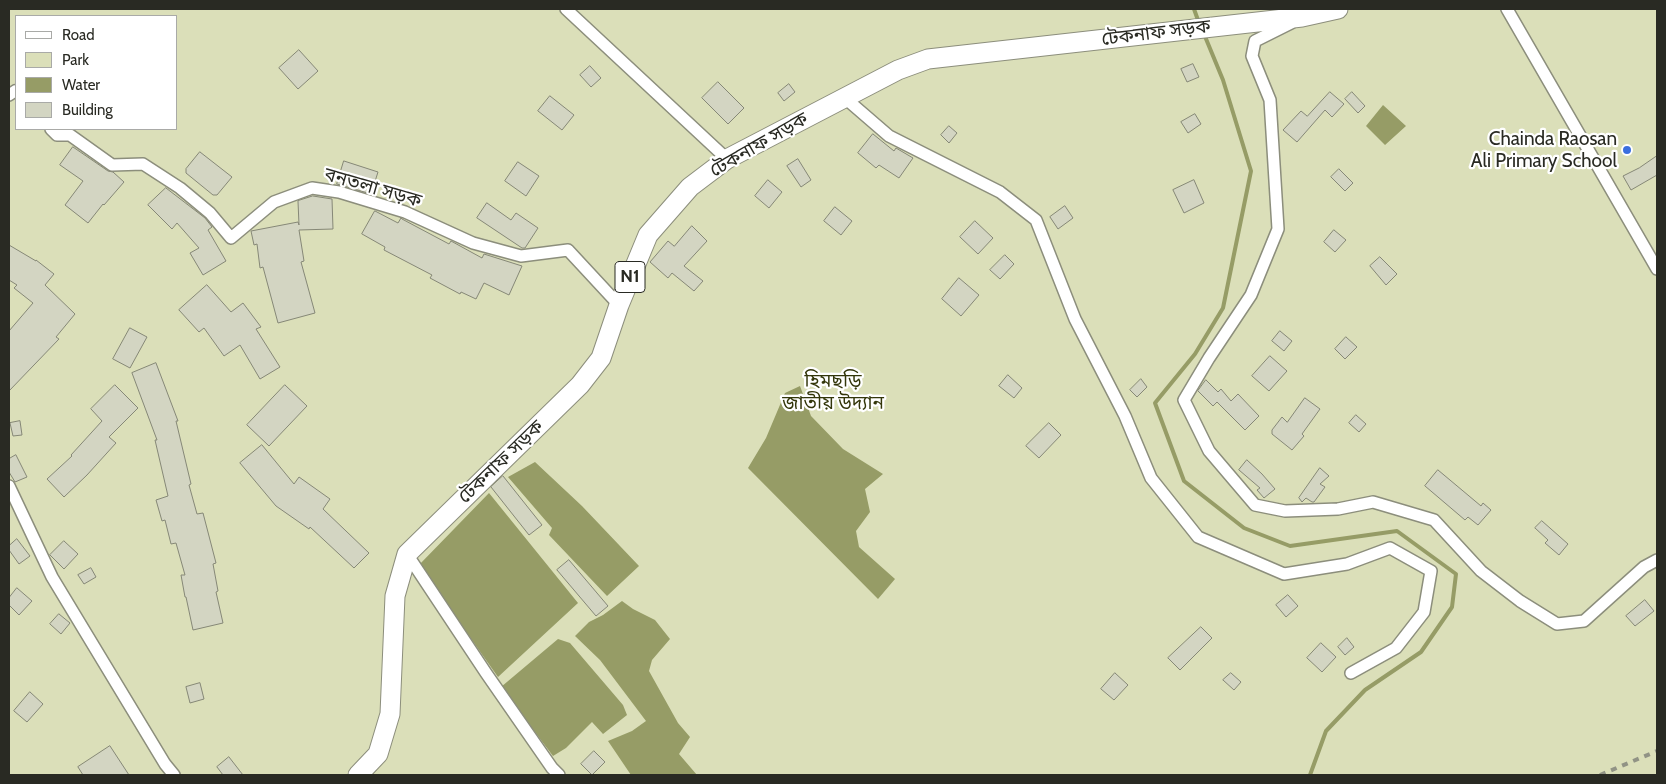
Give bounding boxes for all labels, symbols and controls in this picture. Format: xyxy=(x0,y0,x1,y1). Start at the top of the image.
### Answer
legend xyxy=(15,15,178,130)
street label: টেকনাফ সড়ক xyxy=(1100,15,1212,51)
text: Road xyxy=(62,26,95,44)
text: Park xyxy=(62,51,89,69)
text: Water xyxy=(62,76,100,94)
text: Building xyxy=(62,101,113,119)
street label: টেকনাফ সড়ক xyxy=(706,108,812,182)
place label: Chainda Raosan Ali Primary School xyxy=(1471,128,1617,172)
marker: Chainda Raosan Ali Primary School xyxy=(1621,144,1633,156)
street label: বনতলা সড়ক xyxy=(322,163,424,213)
road number: N1 xyxy=(615,262,645,292)
park label: হিমছড়ি জাতীয় উদ্যান xyxy=(782,370,884,414)
street label: টেকনাফ সড়ক xyxy=(454,416,548,508)

